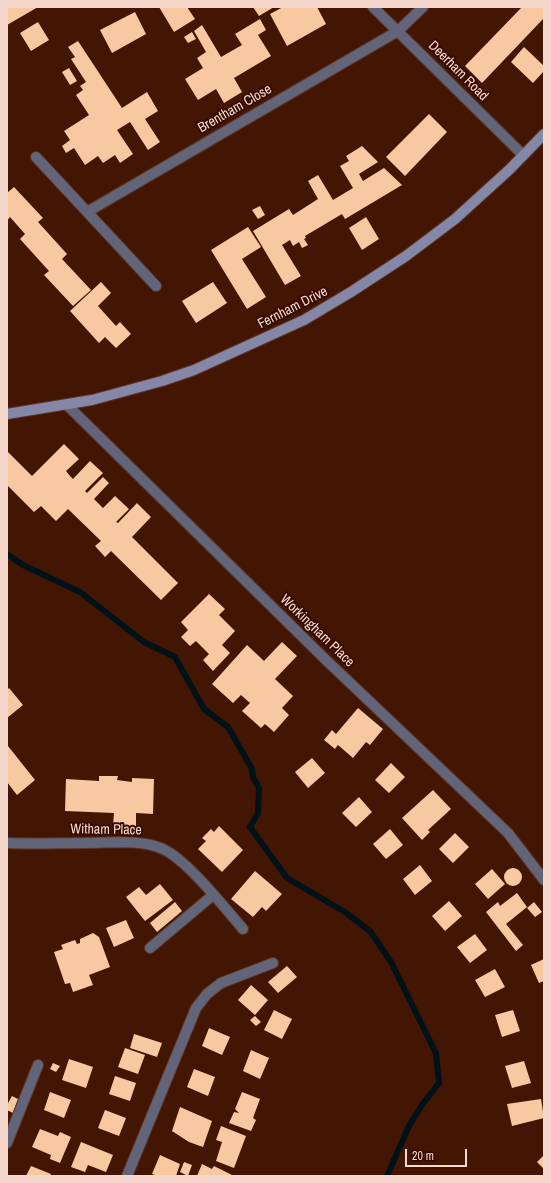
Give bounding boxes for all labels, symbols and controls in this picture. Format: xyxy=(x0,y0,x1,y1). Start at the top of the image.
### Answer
street label: Deerham Road xyxy=(425,38,491,104)
street label: Brentham Close xyxy=(195,81,275,137)
street label: Fernham Drive xyxy=(255,283,331,333)
street label: Workingham Place xyxy=(276,591,358,671)
street label: Witham Place xyxy=(70,821,142,839)
scale bar xyxy=(407,1141,469,1167)
text: 20 m xyxy=(412,1148,434,1164)

